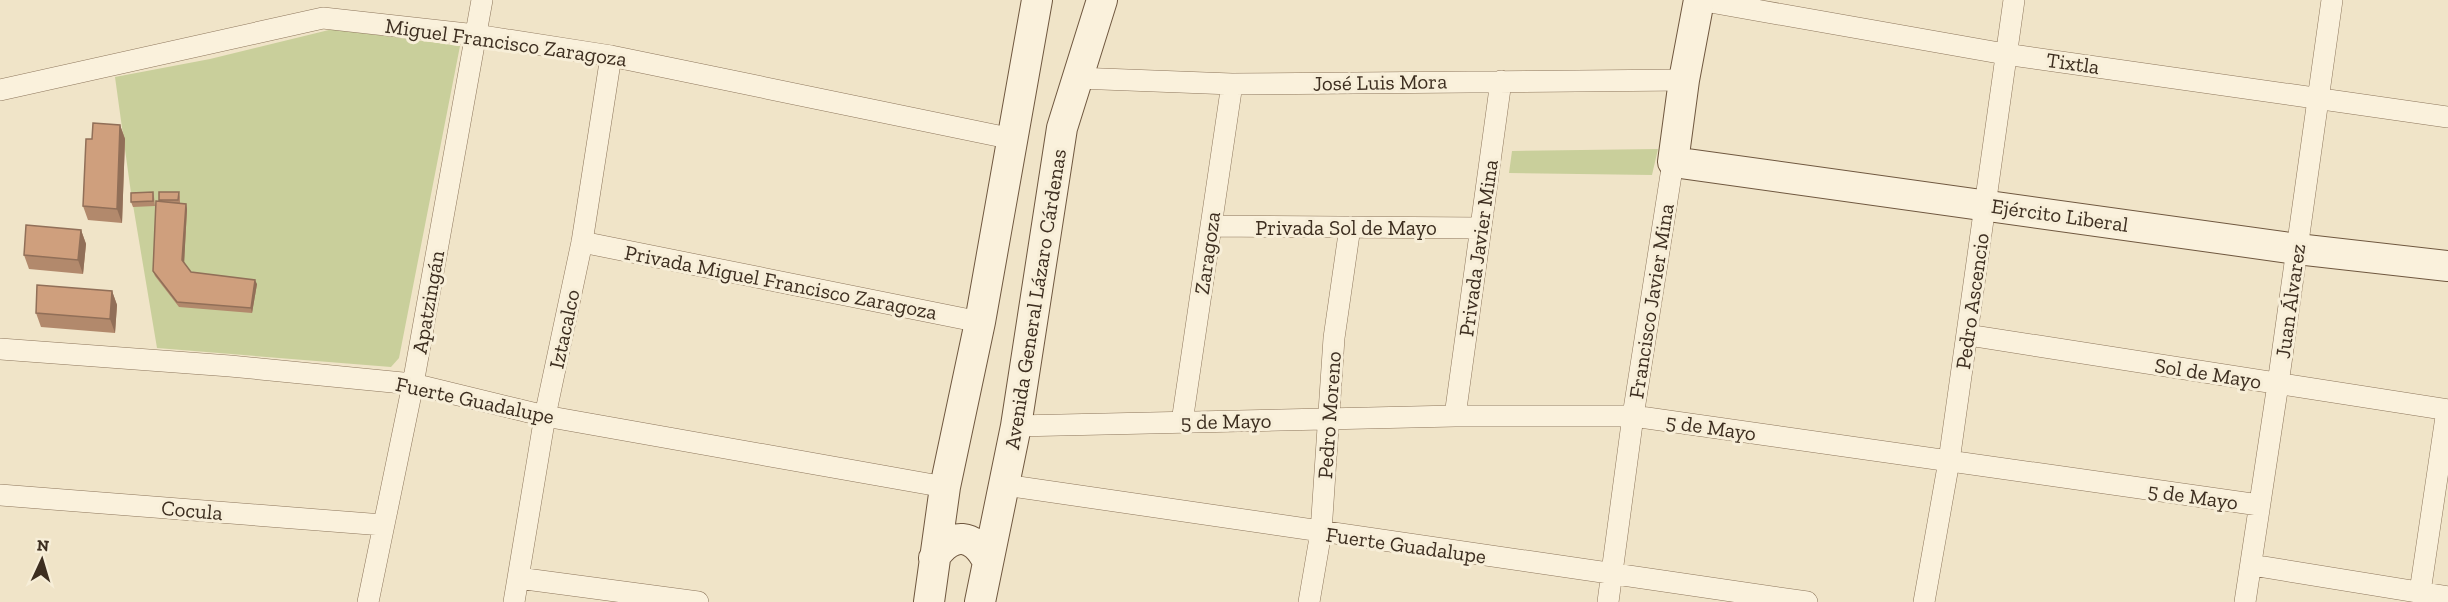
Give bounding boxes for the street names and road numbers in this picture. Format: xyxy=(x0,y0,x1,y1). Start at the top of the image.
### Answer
street label: Miguel Francisco Zaragoza xyxy=(383,13,629,71)
street label: Tixtla xyxy=(2045,47,2101,79)
street label: José Luis Mora xyxy=(1313,68,1447,96)
street label: Avenida General Lázaro Cárdenas xyxy=(999,147,1071,451)
street label: Privada Javier Mina xyxy=(1453,158,1503,338)
street label: Ejército Liberal xyxy=(1990,193,2131,238)
street label: Francisco Javier Mina xyxy=(1623,202,1679,400)
street label: Zaragoza xyxy=(1189,210,1225,296)
street label: Privada Sol de Mayo xyxy=(1255,215,1437,240)
street label: Pedro Ascencio xyxy=(1950,231,1994,371)
street label: Privada Miguel Francisco Zaragoza xyxy=(623,239,939,325)
street label: Juan Álvarez xyxy=(2270,242,2310,360)
street label: Apatzingán xyxy=(407,248,449,356)
street label: Iztacalco xyxy=(543,287,585,371)
street label: Pedro Moreno xyxy=(1312,350,1346,480)
street label: Sol de Mayo xyxy=(2153,352,2263,394)
street label: Fuerte Guadalupe xyxy=(393,371,557,429)
street label: 5 de Mayo xyxy=(1180,408,1272,434)
street label: 5 de Mayo xyxy=(1664,408,1758,446)
street label: 5 de Mayo xyxy=(2146,477,2240,515)
street label: Cocula xyxy=(160,495,224,525)
street label: Fuerte Guadalupe xyxy=(1324,521,1488,569)

